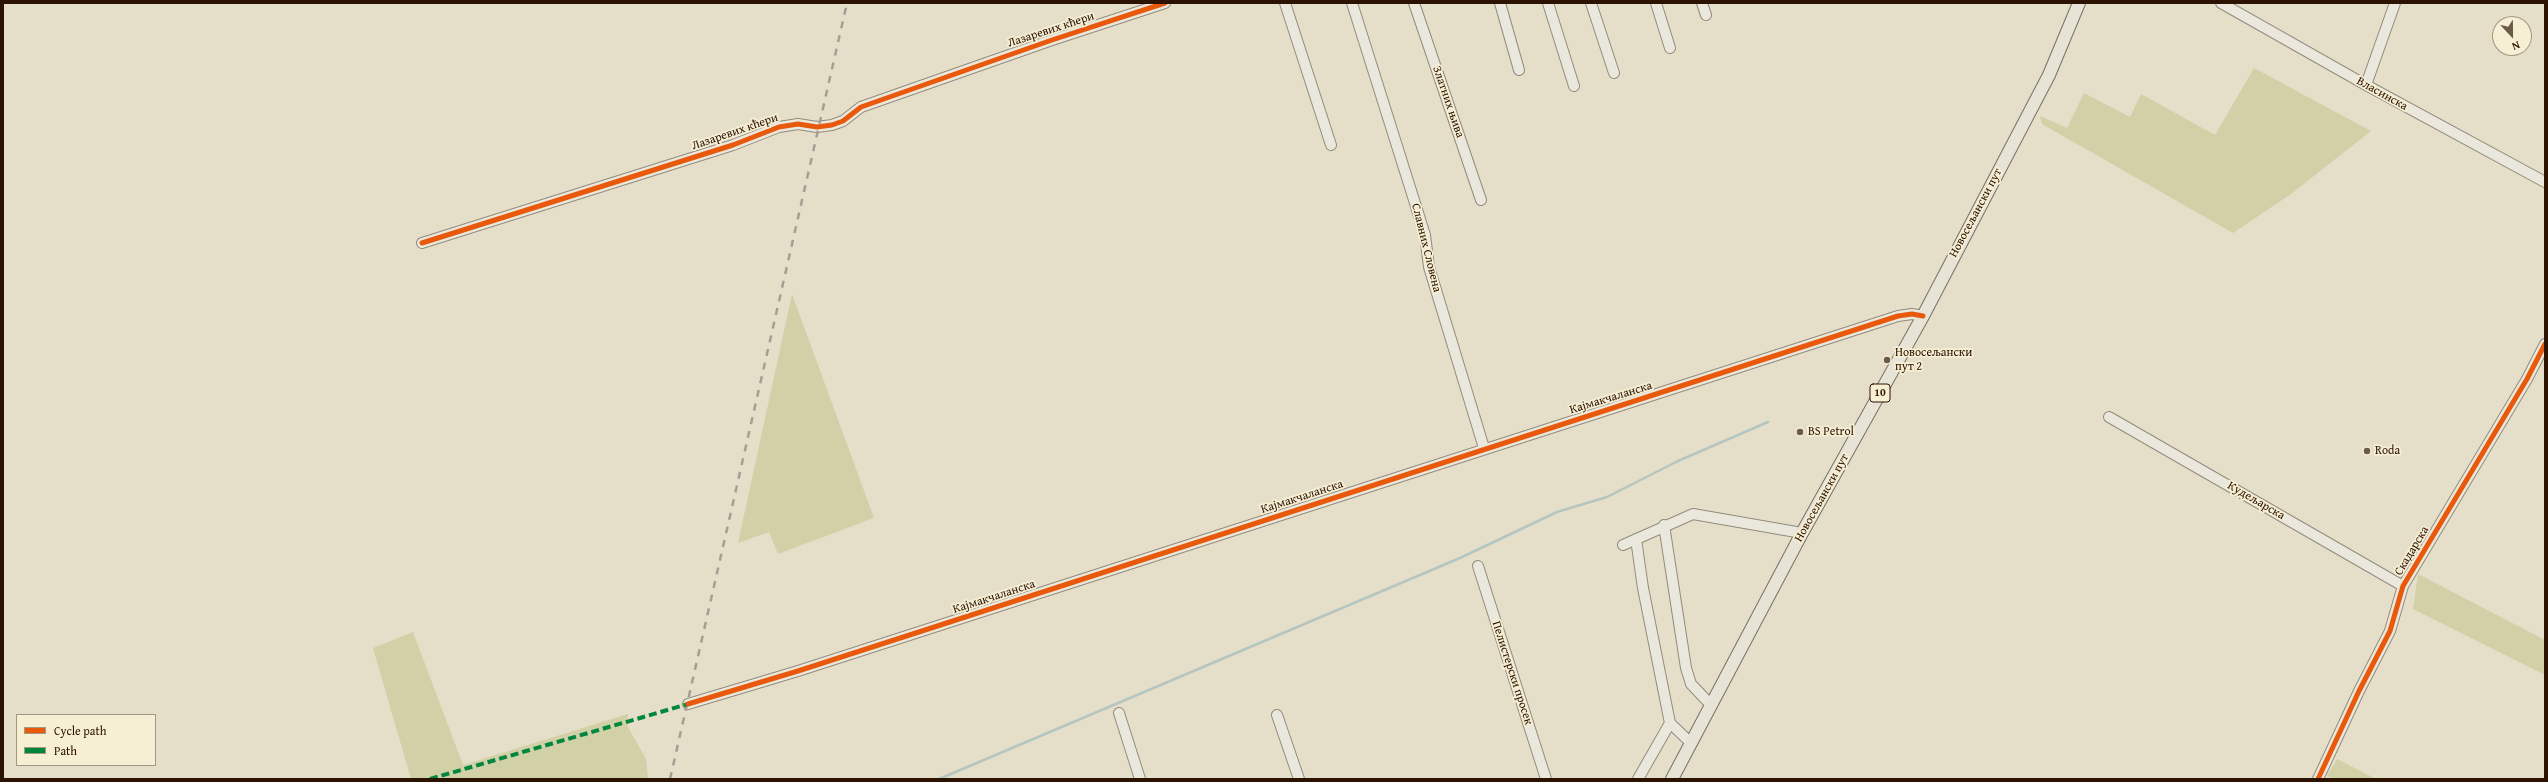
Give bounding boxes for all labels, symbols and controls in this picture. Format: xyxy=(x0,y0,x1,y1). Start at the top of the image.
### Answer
street label: Лазаревих кћери xyxy=(1006,9,1096,51)
north arrow xyxy=(2492,16,2532,56)
text: N xyxy=(2510,37,2523,55)
street label: Златних њива xyxy=(1429,64,1467,140)
street label: Власинска xyxy=(2354,74,2410,114)
street label: Лазаревих кћери xyxy=(690,110,780,154)
street label: Новосељански пут xyxy=(1947,166,2005,260)
street label: Славних Словена xyxy=(1408,202,1444,294)
place label: Новосељански пут 2 xyxy=(1895,346,1972,374)
marker: Новосељански пут 2 xyxy=(1882,355,1892,365)
street label: Кајмакчаланска xyxy=(1568,379,1654,417)
road number: 10 xyxy=(1870,384,1890,402)
place label: BS Petrol xyxy=(1808,425,1854,439)
marker: BS Petrol xyxy=(1795,427,1805,437)
place label: Roda xyxy=(2375,444,2400,458)
marker: Roda xyxy=(2362,446,2372,456)
street label: Новосељански пут xyxy=(1792,451,1852,545)
street label: Кајмакчаланска xyxy=(1259,477,1345,517)
street label: Кудељарска xyxy=(2225,479,2287,523)
street label: Скадарска xyxy=(2392,524,2432,578)
street label: Кајмакчаланска xyxy=(951,577,1037,617)
street label: Пелистерски просек xyxy=(1488,619,1536,727)
legend xyxy=(16,714,156,766)
text: Cycle path xyxy=(54,722,106,739)
text: Path xyxy=(54,742,77,759)

